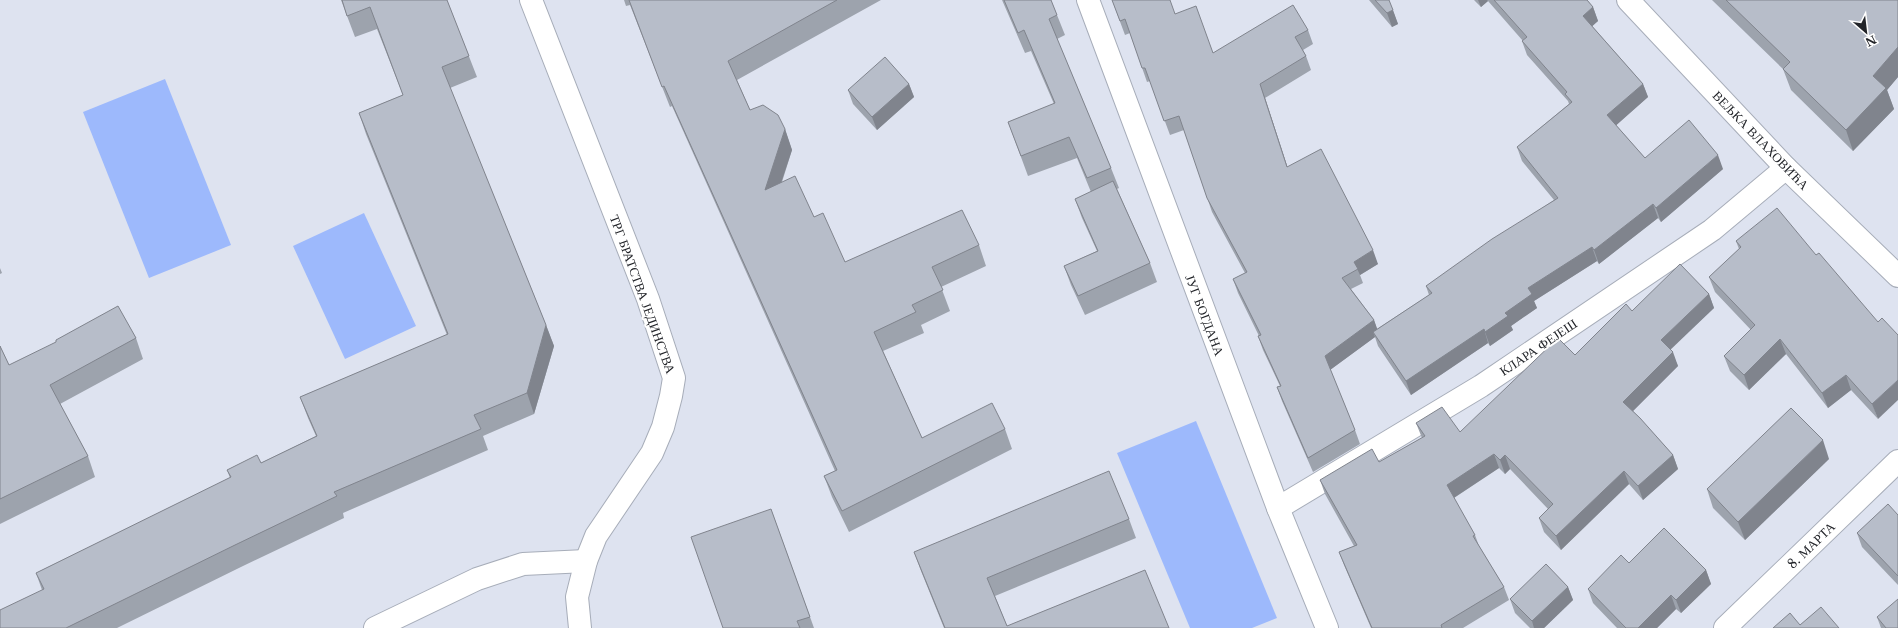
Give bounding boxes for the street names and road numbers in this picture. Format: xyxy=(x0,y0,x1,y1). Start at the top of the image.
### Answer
street label: ВЕЉКА ВЛАХОВИЋА xyxy=(1709,87,1813,194)
street label: ТРГ БРАТСТВА ЈЕДИНСТВА xyxy=(606,212,679,376)
street label: ЈУГ БОГДАНА xyxy=(1181,272,1228,359)
street label: КЛАРА ФЕЈЕШ xyxy=(1496,315,1580,380)
street label: 8. МАРТА xyxy=(1784,518,1839,572)

